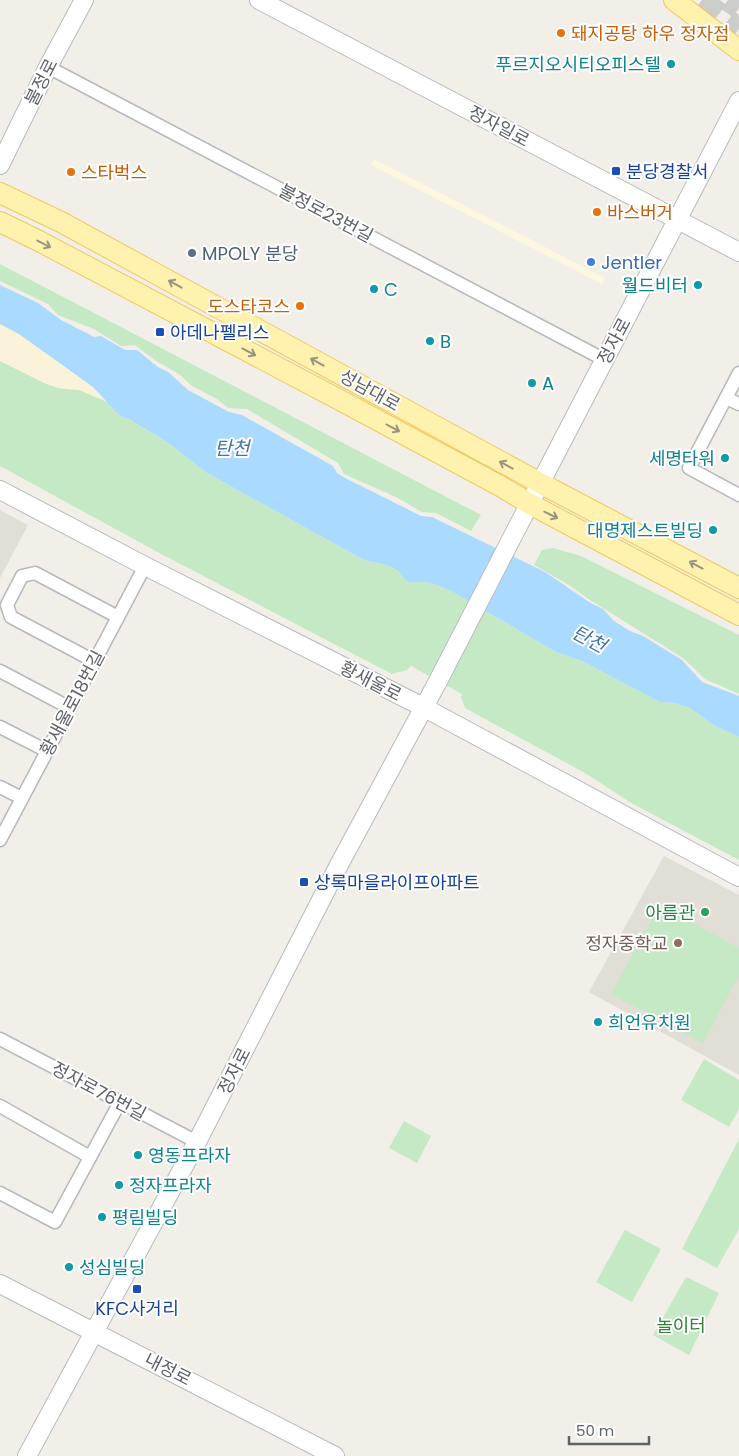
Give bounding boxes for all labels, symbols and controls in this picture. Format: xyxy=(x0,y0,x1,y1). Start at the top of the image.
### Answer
place label: 돼지공탕 하우 정자점 xyxy=(571,21,730,46)
marker: 돼지공탕 하우 정자점 xyxy=(555,27,567,39)
place label: 푸르지오시티오피스텔 xyxy=(495,52,661,77)
street label: 불정로 xyxy=(19,54,63,110)
marker: 푸르지오시티오피스텔 xyxy=(665,58,677,70)
street label: 정자일로 xyxy=(464,99,534,153)
place label: 분당경찰서 xyxy=(626,159,709,184)
place label: 스타벅스 xyxy=(81,160,147,185)
marker: 분당경찰서 xyxy=(610,165,622,177)
marker: 스타벅스 xyxy=(65,166,77,178)
street label: 불정로23번길 xyxy=(274,178,378,248)
place label: 바스버거 xyxy=(607,200,673,225)
marker: 바스버거 xyxy=(591,206,603,218)
one-way arrow xyxy=(36,240,51,249)
place label: MPOLY 분당 xyxy=(202,241,298,266)
marker: MPOLY 분당 xyxy=(186,247,198,259)
place label: Jentler xyxy=(601,250,662,275)
marker: Jentler xyxy=(585,256,597,268)
place label: 월드비터 xyxy=(622,273,688,298)
place label: C xyxy=(384,277,398,302)
one-way arrow xyxy=(167,279,182,289)
marker: 월드비터 xyxy=(692,279,704,291)
marker: C xyxy=(368,283,380,295)
place label: 도스타코스 xyxy=(207,294,290,319)
marker: 도스타코스 xyxy=(294,300,306,312)
street label: 정자로 xyxy=(591,313,637,369)
place label: 아데나펠리스 xyxy=(170,320,269,345)
marker: 아데나펠리스 xyxy=(154,326,166,338)
place label: B xyxy=(440,329,451,354)
marker: B xyxy=(424,335,436,347)
one-way arrow xyxy=(241,348,256,357)
one-way arrow xyxy=(310,357,325,367)
street label: 성남대로 xyxy=(335,363,405,417)
place label: A xyxy=(542,371,554,396)
marker: A xyxy=(526,377,538,389)
one-way arrow xyxy=(385,424,400,433)
water label: 탄천 xyxy=(215,435,251,462)
place label: 세명타워 xyxy=(649,446,715,471)
marker: 세명타워 xyxy=(719,452,731,464)
one-way arrow xyxy=(499,459,514,469)
one-way arrow xyxy=(543,511,558,520)
place label: 대명제스트빌딩 xyxy=(587,518,703,543)
marker: 대명제스트빌딩 xyxy=(707,524,719,536)
one-way arrow xyxy=(689,560,704,569)
water label: 탄천 xyxy=(567,619,612,660)
street label: 황새울로18번길 xyxy=(34,646,110,760)
street label: 황새울로 xyxy=(336,655,406,707)
place label: 상록마을라이프아파트 xyxy=(314,870,480,895)
marker: 상록마을라이프아파트 xyxy=(298,876,310,888)
place label: 아름관 xyxy=(645,900,695,925)
marker: 아름관 xyxy=(699,906,711,918)
place label: 정자중학교 xyxy=(585,931,668,956)
marker: 정자중학교 xyxy=(672,937,684,949)
place label: 희언유치원 xyxy=(608,1010,691,1035)
marker: 희언유치원 xyxy=(592,1016,604,1028)
street label: 정자로 xyxy=(212,1043,256,1099)
street label: 정자로76번길 xyxy=(47,1056,151,1126)
place label: 영동프라자 xyxy=(148,1143,231,1168)
marker: 영동프라자 xyxy=(132,1149,144,1161)
place label: 정자프라자 xyxy=(129,1173,212,1198)
marker: 정자프라자 xyxy=(113,1179,125,1191)
place label: 평림빌딩 xyxy=(112,1205,178,1230)
marker: 평림빌딩 xyxy=(96,1211,108,1223)
place label: 성심빌딩 xyxy=(79,1255,145,1280)
marker: 성심빌딩 xyxy=(63,1261,75,1273)
marker: KFC사거리 xyxy=(131,1283,143,1295)
place label: KFC사거리 xyxy=(95,1296,179,1321)
park label: 놀이터 xyxy=(656,1313,706,1338)
street label: 내정로 xyxy=(140,1347,196,1391)
scale bar xyxy=(569,1414,649,1446)
text: 50 m xyxy=(576,1420,614,1441)

